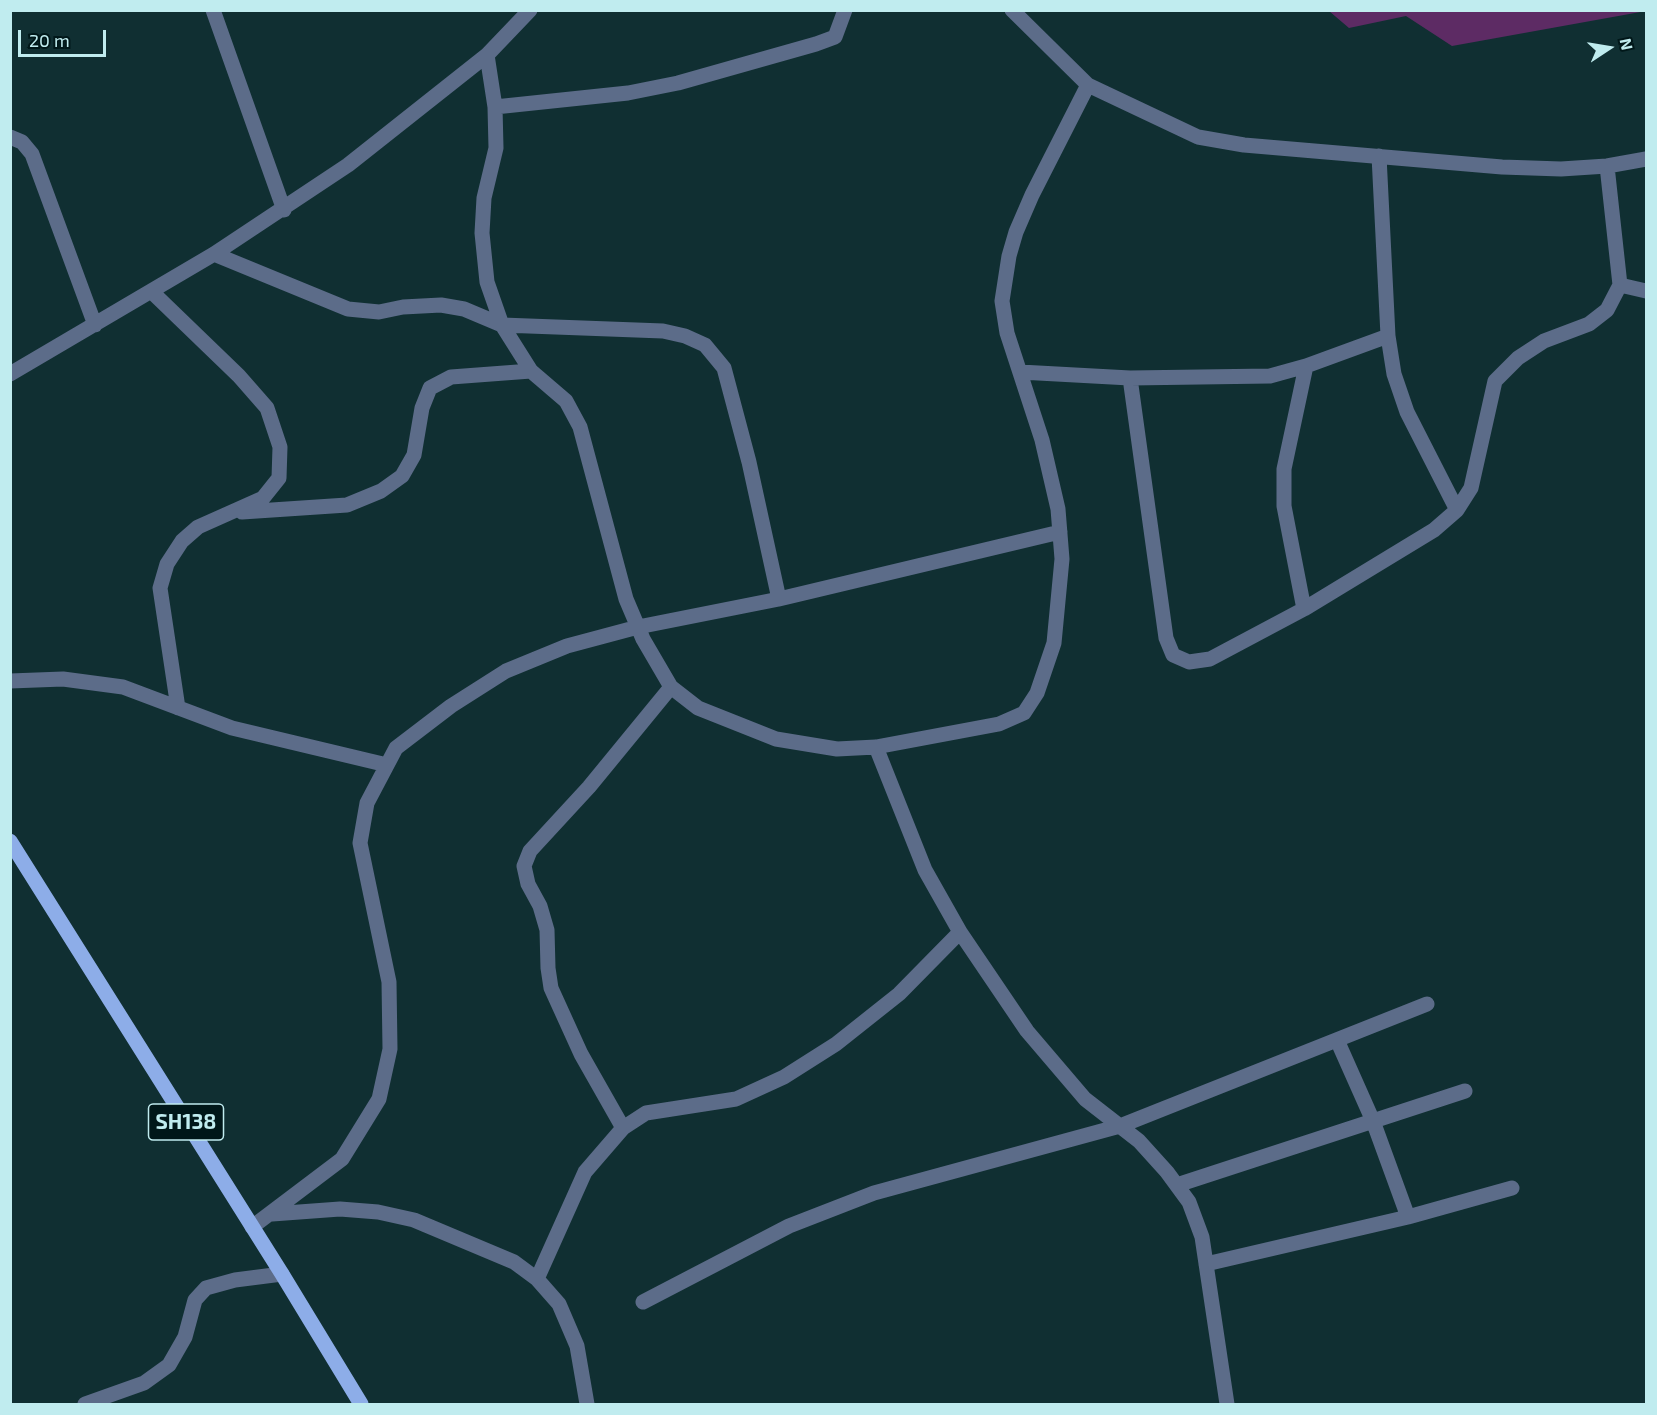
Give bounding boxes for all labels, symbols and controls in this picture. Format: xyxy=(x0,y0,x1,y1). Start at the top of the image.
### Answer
scale bar xyxy=(21,18,110,56)
north arrow xyxy=(1579,18,1639,78)
text: 20 m xyxy=(29,29,70,51)
text: N xyxy=(1617,37,1638,52)
road number: SH138 xyxy=(148,1104,224,1140)

